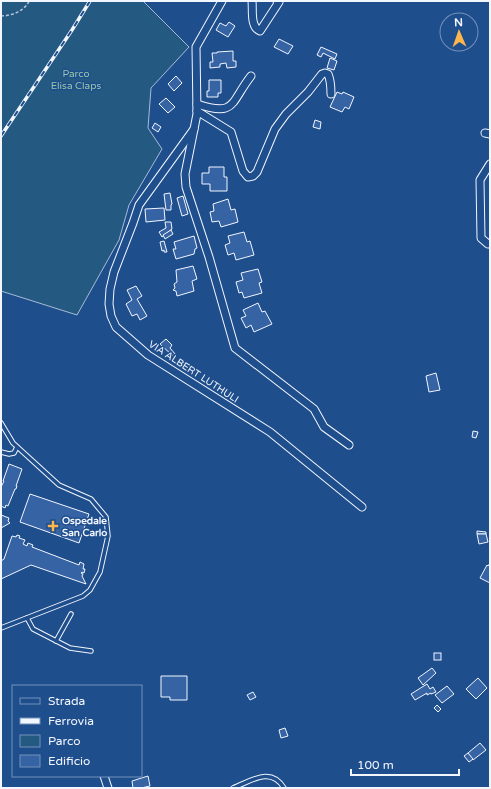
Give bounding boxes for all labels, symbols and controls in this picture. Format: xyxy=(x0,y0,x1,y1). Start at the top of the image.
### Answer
north arrow xyxy=(439,12,479,52)
text: N xyxy=(454,16,463,29)
park label: Parco Elisa Claps xyxy=(51,68,101,92)
street label: VIA ALBERT LUTHULI xyxy=(146,338,241,406)
place label: Ospedale San Carlo xyxy=(62,515,107,539)
marker: Ospedale San Carlo xyxy=(47,520,59,532)
legend xyxy=(12,685,142,777)
text: Strada xyxy=(48,694,85,708)
text: Ferrovia xyxy=(48,714,94,728)
text: Parco xyxy=(48,734,81,748)
scale bar xyxy=(351,751,459,777)
text: Edificio xyxy=(48,754,90,768)
text: 100 m xyxy=(357,758,394,772)

